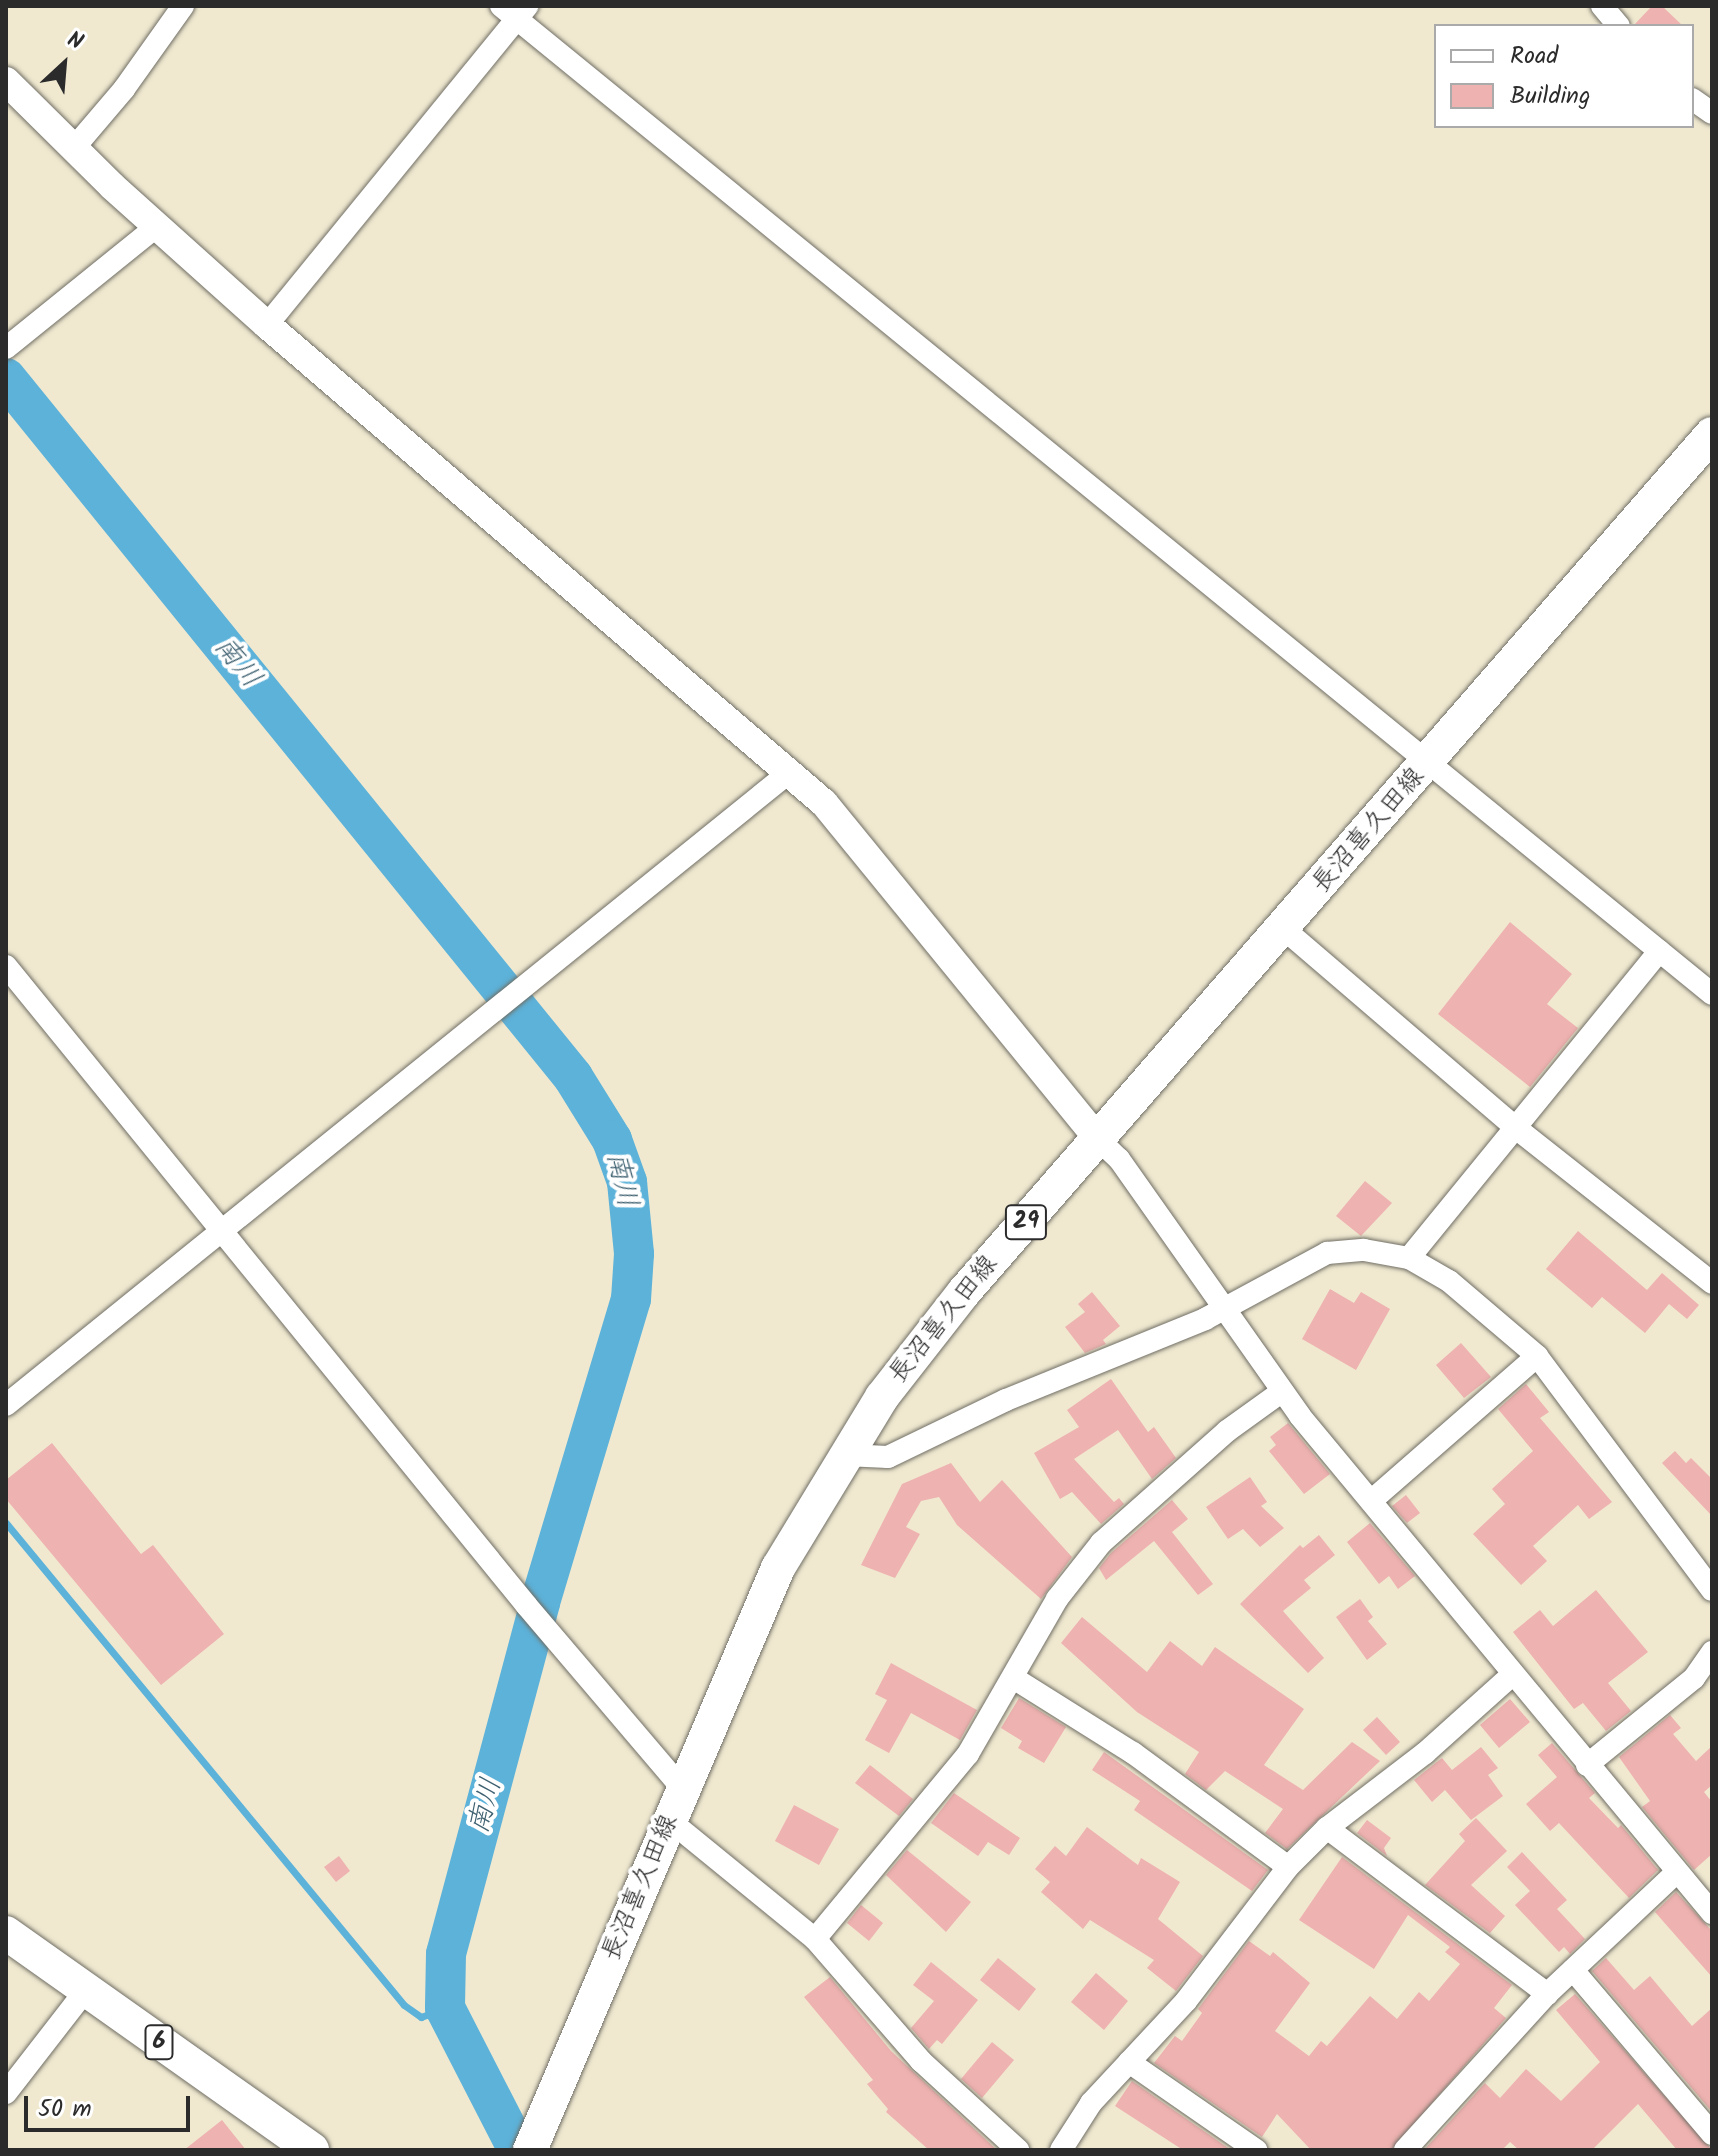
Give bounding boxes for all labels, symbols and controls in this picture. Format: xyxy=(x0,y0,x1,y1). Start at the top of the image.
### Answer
text: N xyxy=(61,23,89,61)
north arrow xyxy=(24,24,104,104)
legend xyxy=(1434,24,1694,128)
text: Road xyxy=(1510,37,1558,76)
text: Building xyxy=(1510,77,1590,116)
water label: 南川 xyxy=(206,631,268,695)
street label: 長沼喜久田線 xyxy=(1306,762,1432,900)
water label: 南川 xyxy=(598,1149,644,1211)
road number: 29 xyxy=(1004,1202,1048,1242)
street label: 長沼喜久田線 xyxy=(883,1250,1005,1390)
water label: 南川 xyxy=(463,1775,509,1837)
street label: 長沼喜久田線 xyxy=(596,1810,686,1966)
road number: 6 xyxy=(143,2022,175,2062)
scale bar xyxy=(28,2080,194,2130)
text: 50 m xyxy=(38,2090,92,2129)

